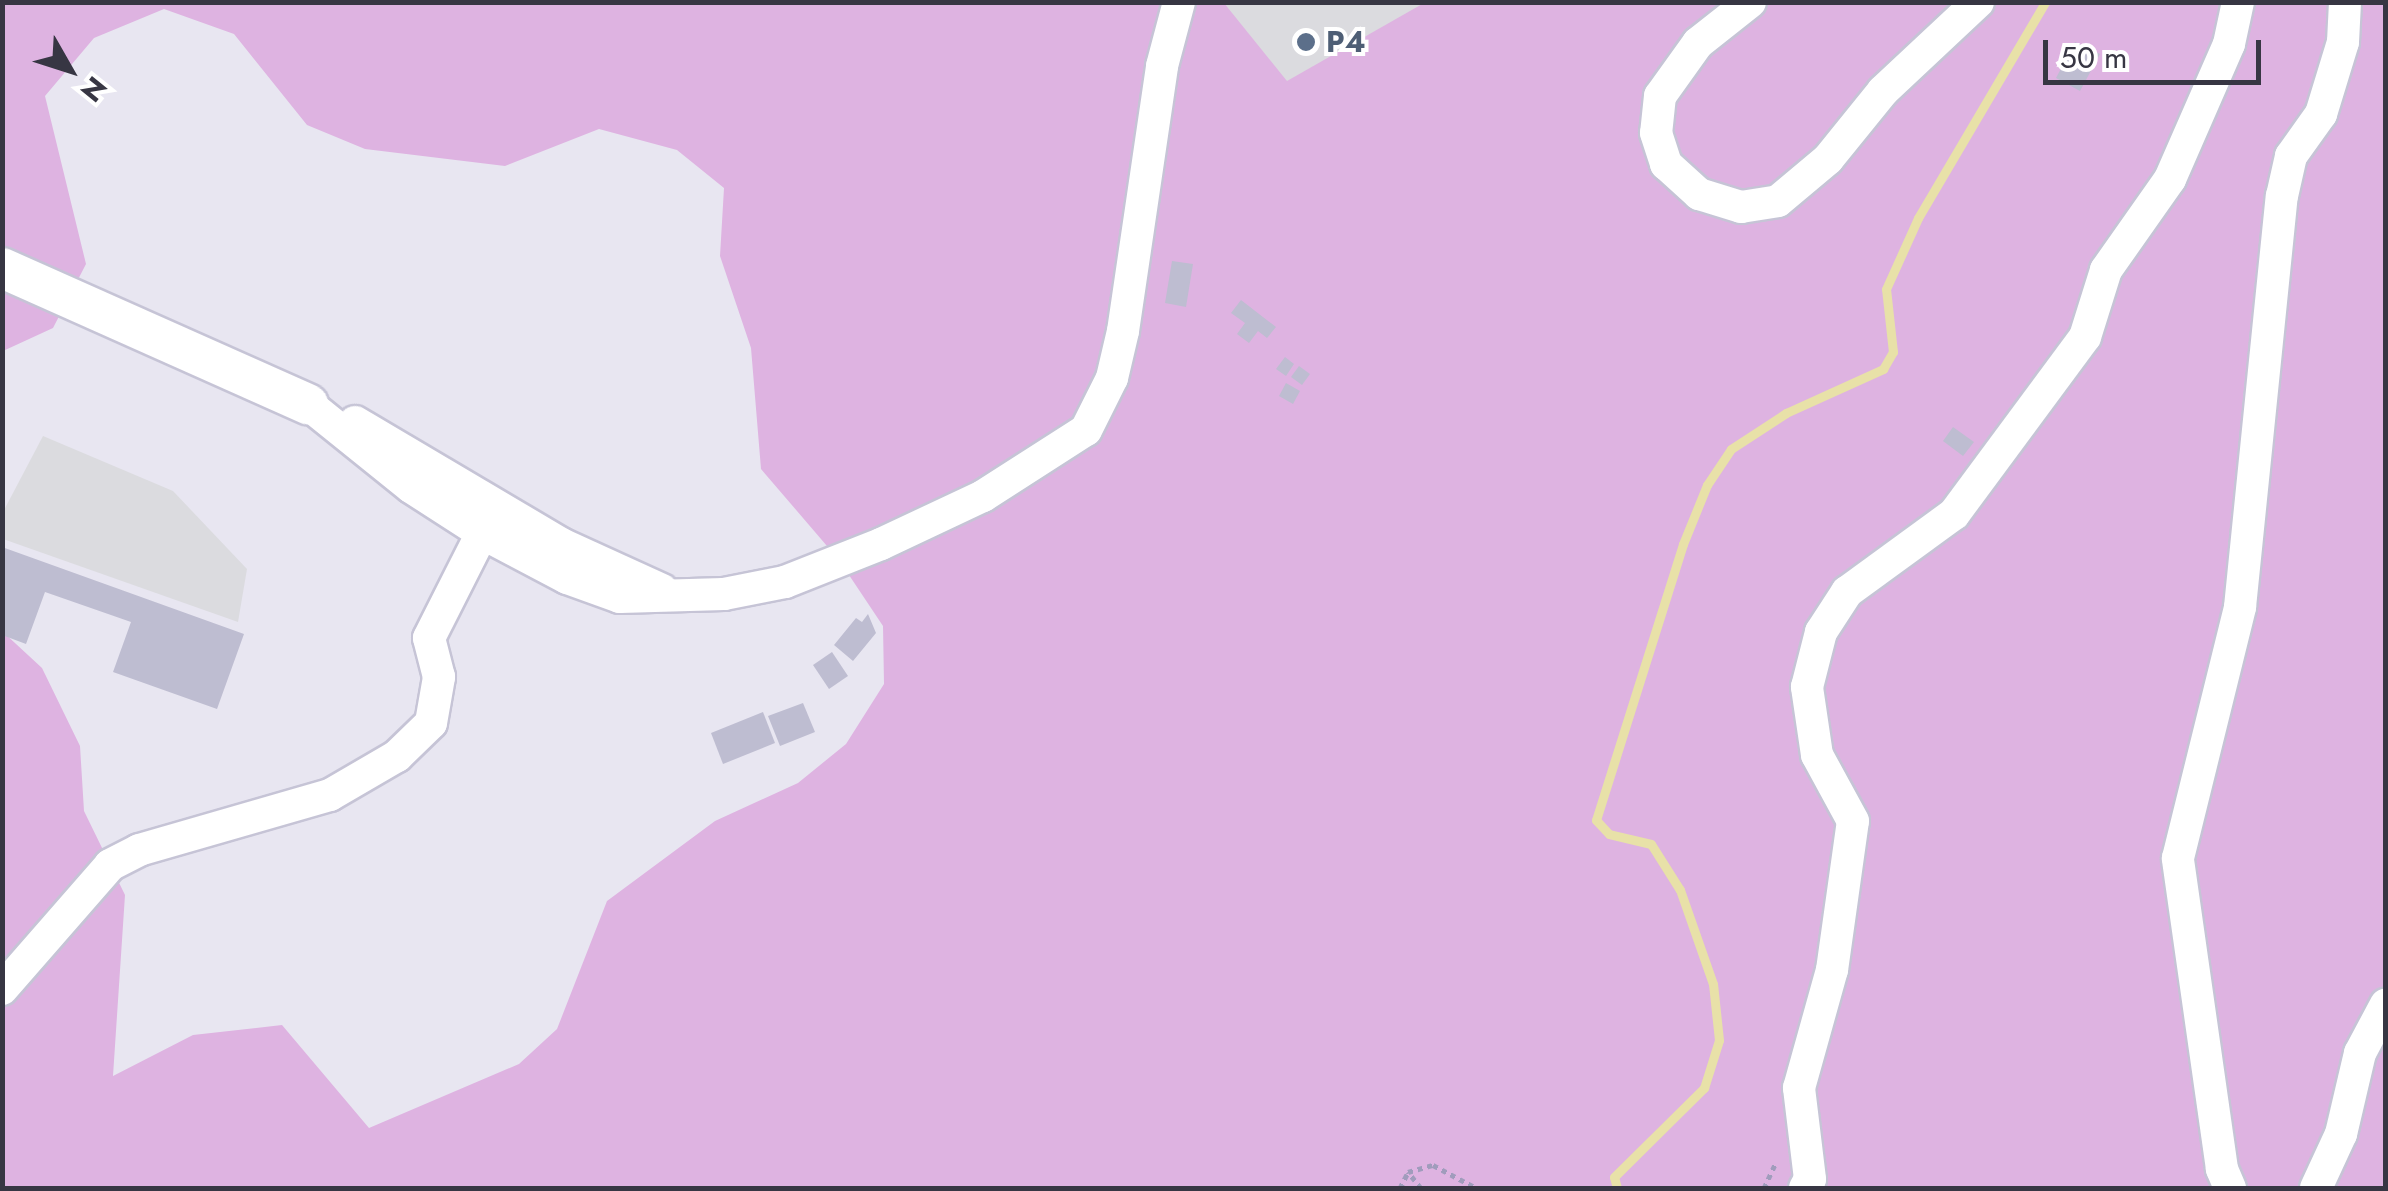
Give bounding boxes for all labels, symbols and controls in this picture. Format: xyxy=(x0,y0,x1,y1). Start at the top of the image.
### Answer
north arrow xyxy=(20,20,120,120)
scale bar xyxy=(2048,20,2266,82)
place label: P4 xyxy=(1326,24,1366,60)
marker: P4 xyxy=(1295,31,1317,53)
text: 50 m xyxy=(2060,36,2127,79)
text: N xyxy=(71,68,117,111)

